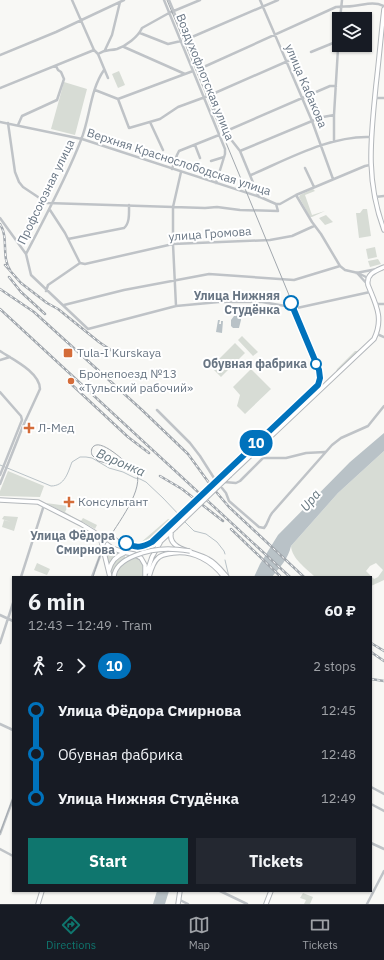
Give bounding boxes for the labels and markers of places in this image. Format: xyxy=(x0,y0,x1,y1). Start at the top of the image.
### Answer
place label: Улица Нижняя Студёнка xyxy=(194,288,280,317)
marker: Улица Нижняя Студёнка xyxy=(283,295,299,311)
place label: Tula-I Kurskaya xyxy=(77,345,162,360)
marker: Tula-I Kurskaya xyxy=(62,347,74,359)
place label: Обувная фабрика xyxy=(203,356,307,371)
marker: Обувная фабрика xyxy=(310,358,322,370)
place label: Бронепоезд №13 «Тульский рабочий» xyxy=(79,366,193,395)
marker: Бронепоезд №13 «Тульский рабочий» xyxy=(66,376,76,386)
place label: Л-Мед xyxy=(38,420,75,435)
marker: Л-Мед xyxy=(23,422,35,434)
place label: Консультант xyxy=(78,494,149,509)
marker: Консультант xyxy=(63,496,75,508)
place label: Улица Фёдора Смирнова xyxy=(30,528,115,557)
marker: Улица Фёдора Смирнова xyxy=(118,535,134,551)

